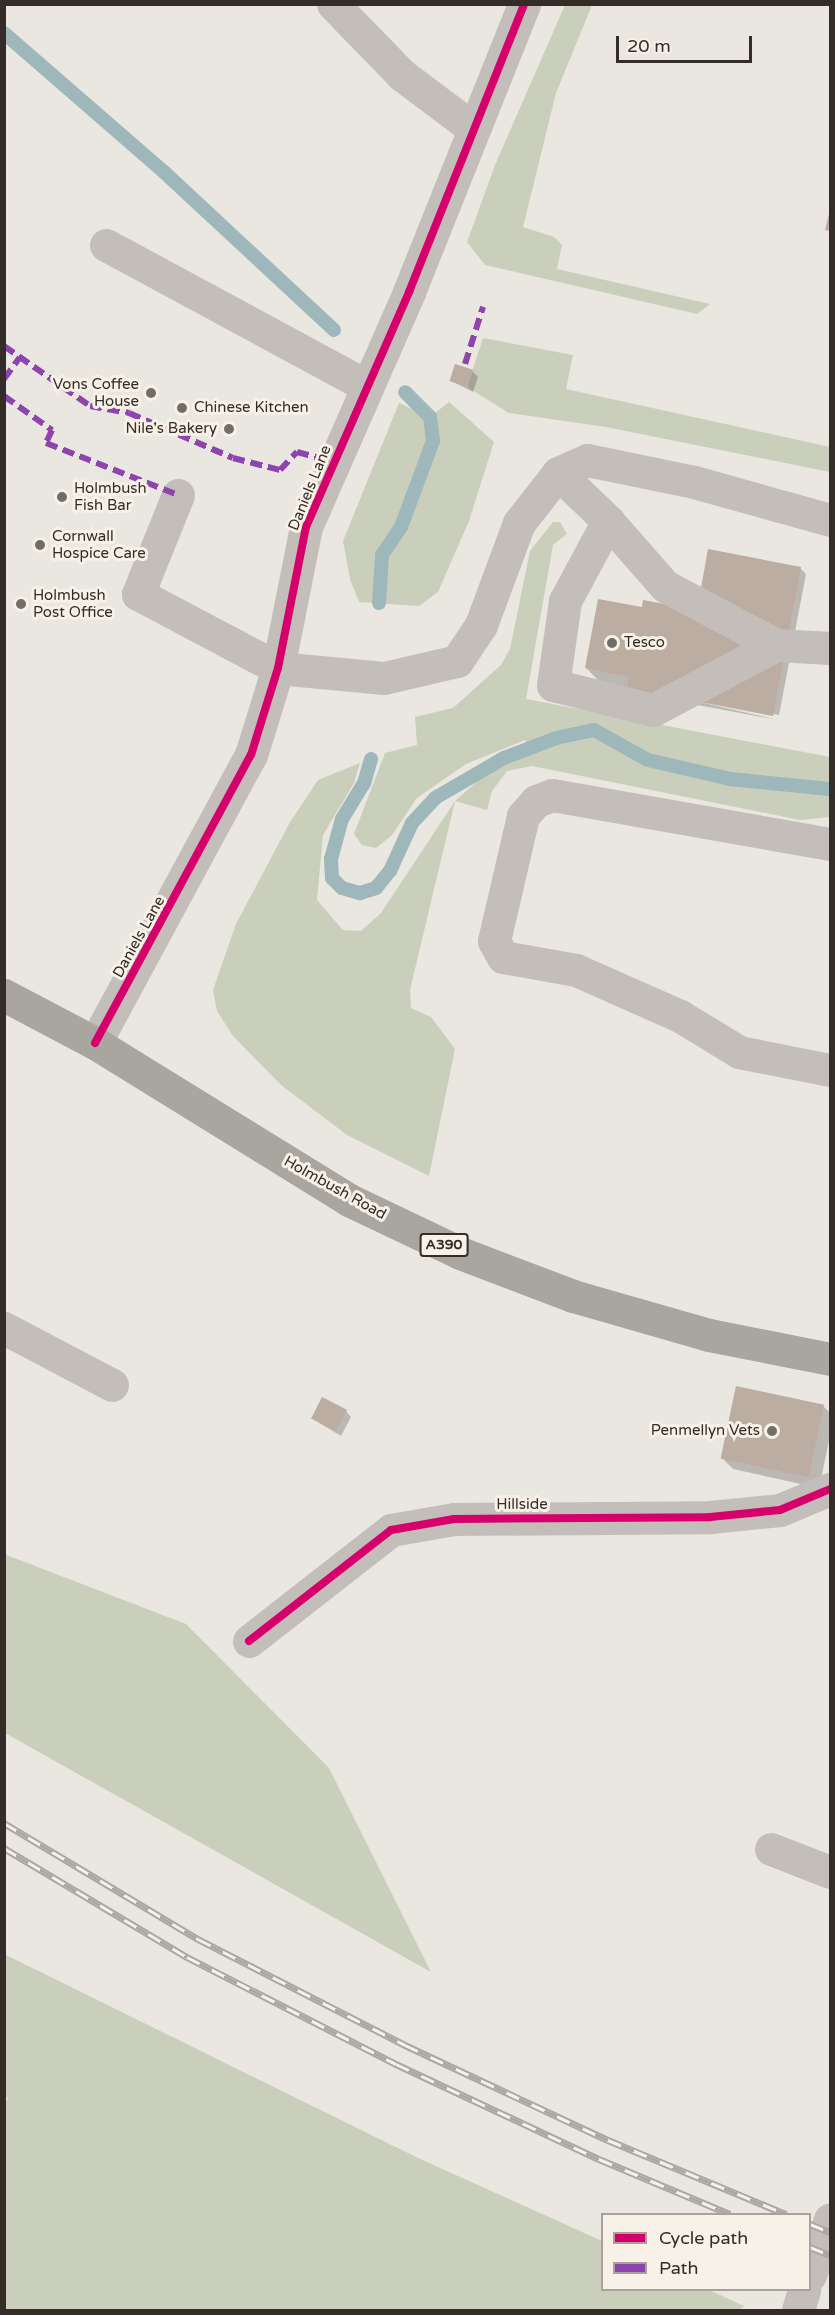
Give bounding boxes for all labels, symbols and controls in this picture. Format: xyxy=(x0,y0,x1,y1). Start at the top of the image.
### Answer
scale bar xyxy=(619,24,756,62)
text: 20 m xyxy=(627,35,671,57)
place label: Vons Coffee House xyxy=(53,375,139,410)
marker: Vons Coffee House xyxy=(144,386,158,400)
place label: Chinese Kitchen xyxy=(194,399,309,417)
marker: Chinese Kitchen xyxy=(175,401,189,415)
place label: Nile's Bakery xyxy=(126,420,217,438)
marker: Nile's Bakery xyxy=(222,422,236,436)
street label: Daniels Lane xyxy=(285,443,335,533)
place label: Holmbush Fish Bar xyxy=(74,479,147,514)
marker: Holmbush Fish Bar xyxy=(55,490,69,504)
place label: Cornwall Hospice Care xyxy=(52,527,146,562)
marker: Cornwall Hospice Care xyxy=(33,538,47,552)
place label: Holmbush Post Office xyxy=(33,586,113,621)
marker: Holmbush Post Office xyxy=(14,597,28,611)
place label: Tesco xyxy=(624,634,665,652)
marker: Tesco xyxy=(605,636,619,650)
street label: Daniels Lane xyxy=(109,893,169,981)
street label: Holmbush Road xyxy=(281,1152,389,1224)
road number: A390 xyxy=(418,1234,470,1256)
place label: Penmellyn Vets xyxy=(651,1422,760,1440)
marker: Penmellyn Vets xyxy=(765,1424,779,1438)
street label: Hillside xyxy=(496,1496,548,1514)
legend xyxy=(601,2213,811,2291)
text: Cycle path xyxy=(659,2227,748,2249)
text: Path xyxy=(659,2257,698,2279)

